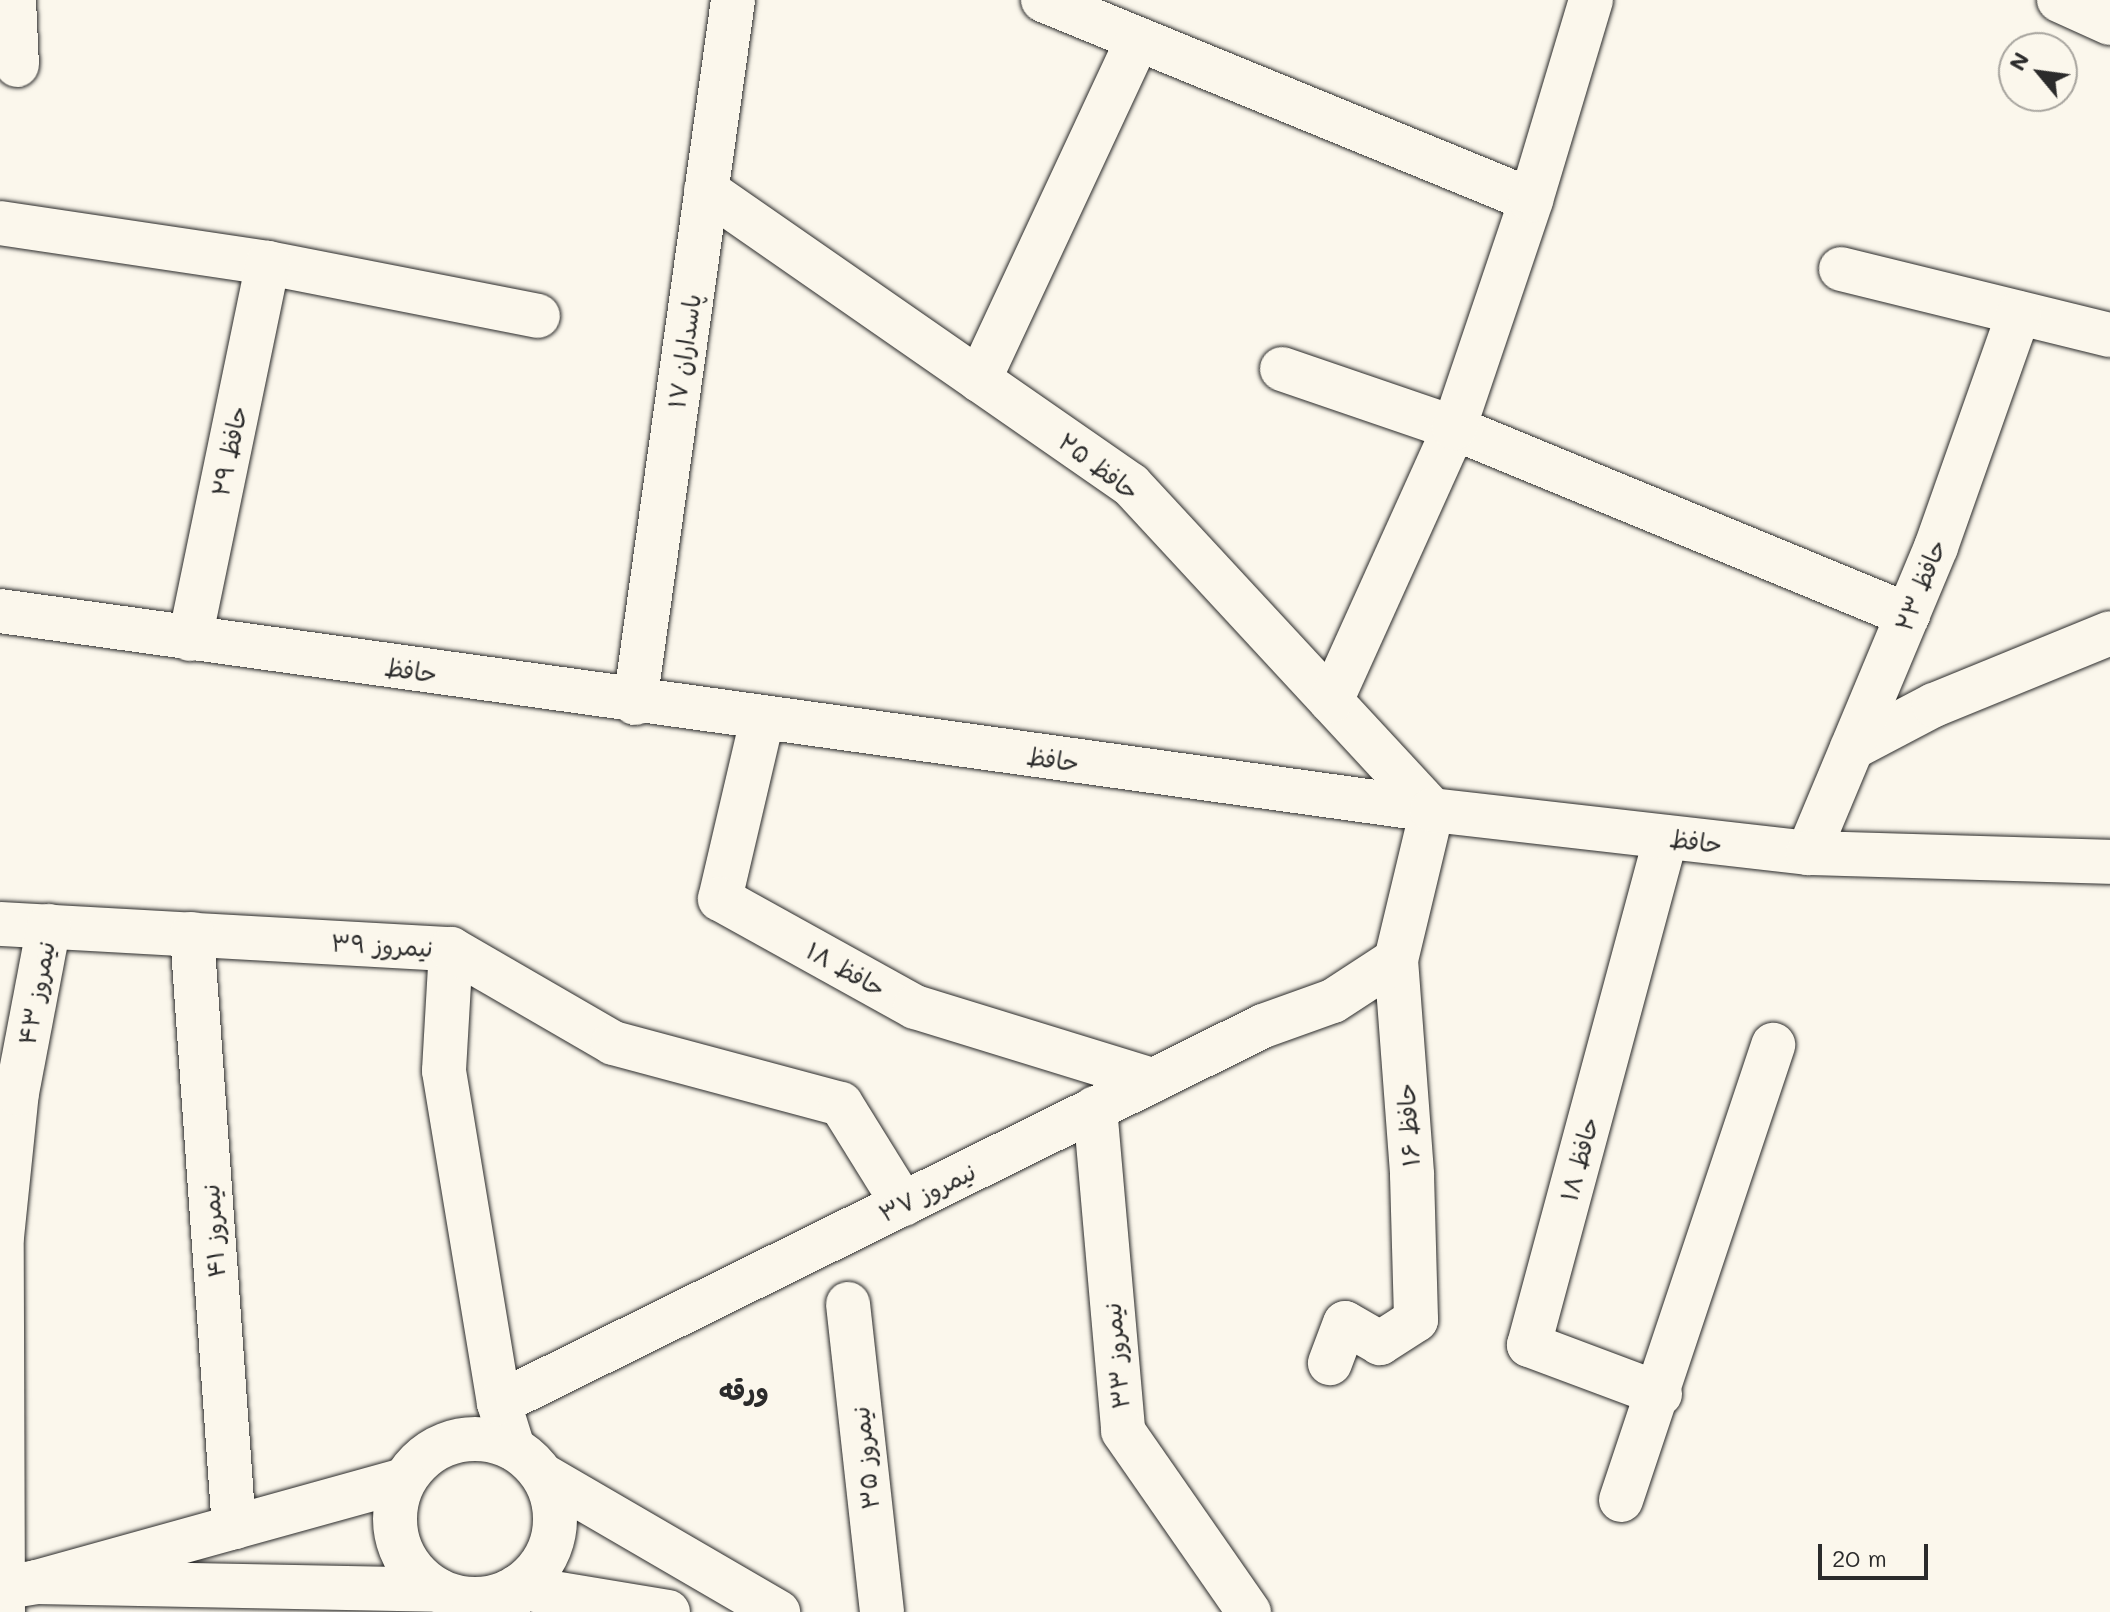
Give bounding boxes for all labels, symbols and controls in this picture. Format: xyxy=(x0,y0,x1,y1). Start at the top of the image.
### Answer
north arrow xyxy=(1998,32,2078,112)
text: N xyxy=(2002,47,2035,75)
street label: پاسداران ۱۷ xyxy=(662,292,706,410)
street label: حافظ ۲۹ xyxy=(205,403,253,499)
street label: حافظ ۲۵ xyxy=(1053,426,1145,506)
street label: حافظ ۲۳ xyxy=(1889,535,1951,635)
street label: حافظ xyxy=(383,652,439,688)
street label: حافظ xyxy=(1025,741,1081,777)
street label: حافظ xyxy=(1668,823,1724,859)
street label: نیمروز ۳۹ xyxy=(330,928,434,962)
street label: حافظ ۱۸ xyxy=(801,936,891,1002)
street label: نیمروز ۴۳ xyxy=(12,939,60,1047)
street label: حافظ ۱۶ xyxy=(1391,1082,1425,1168)
street label: حافظ ۱۸ xyxy=(1554,1114,1604,1204)
street label: نیمروز ۳۷ xyxy=(874,1156,980,1228)
street label: نیمروز ۴۱ xyxy=(195,1183,231,1279)
street label: نیمروز ۳۳ xyxy=(1097,1302,1135,1410)
district label: ورقه xyxy=(719,1375,769,1407)
street label: نیمروز ۳۵ xyxy=(845,1405,885,1511)
scale bar xyxy=(1822,1528,1932,1578)
text: 20 m xyxy=(1832,1542,1887,1573)

